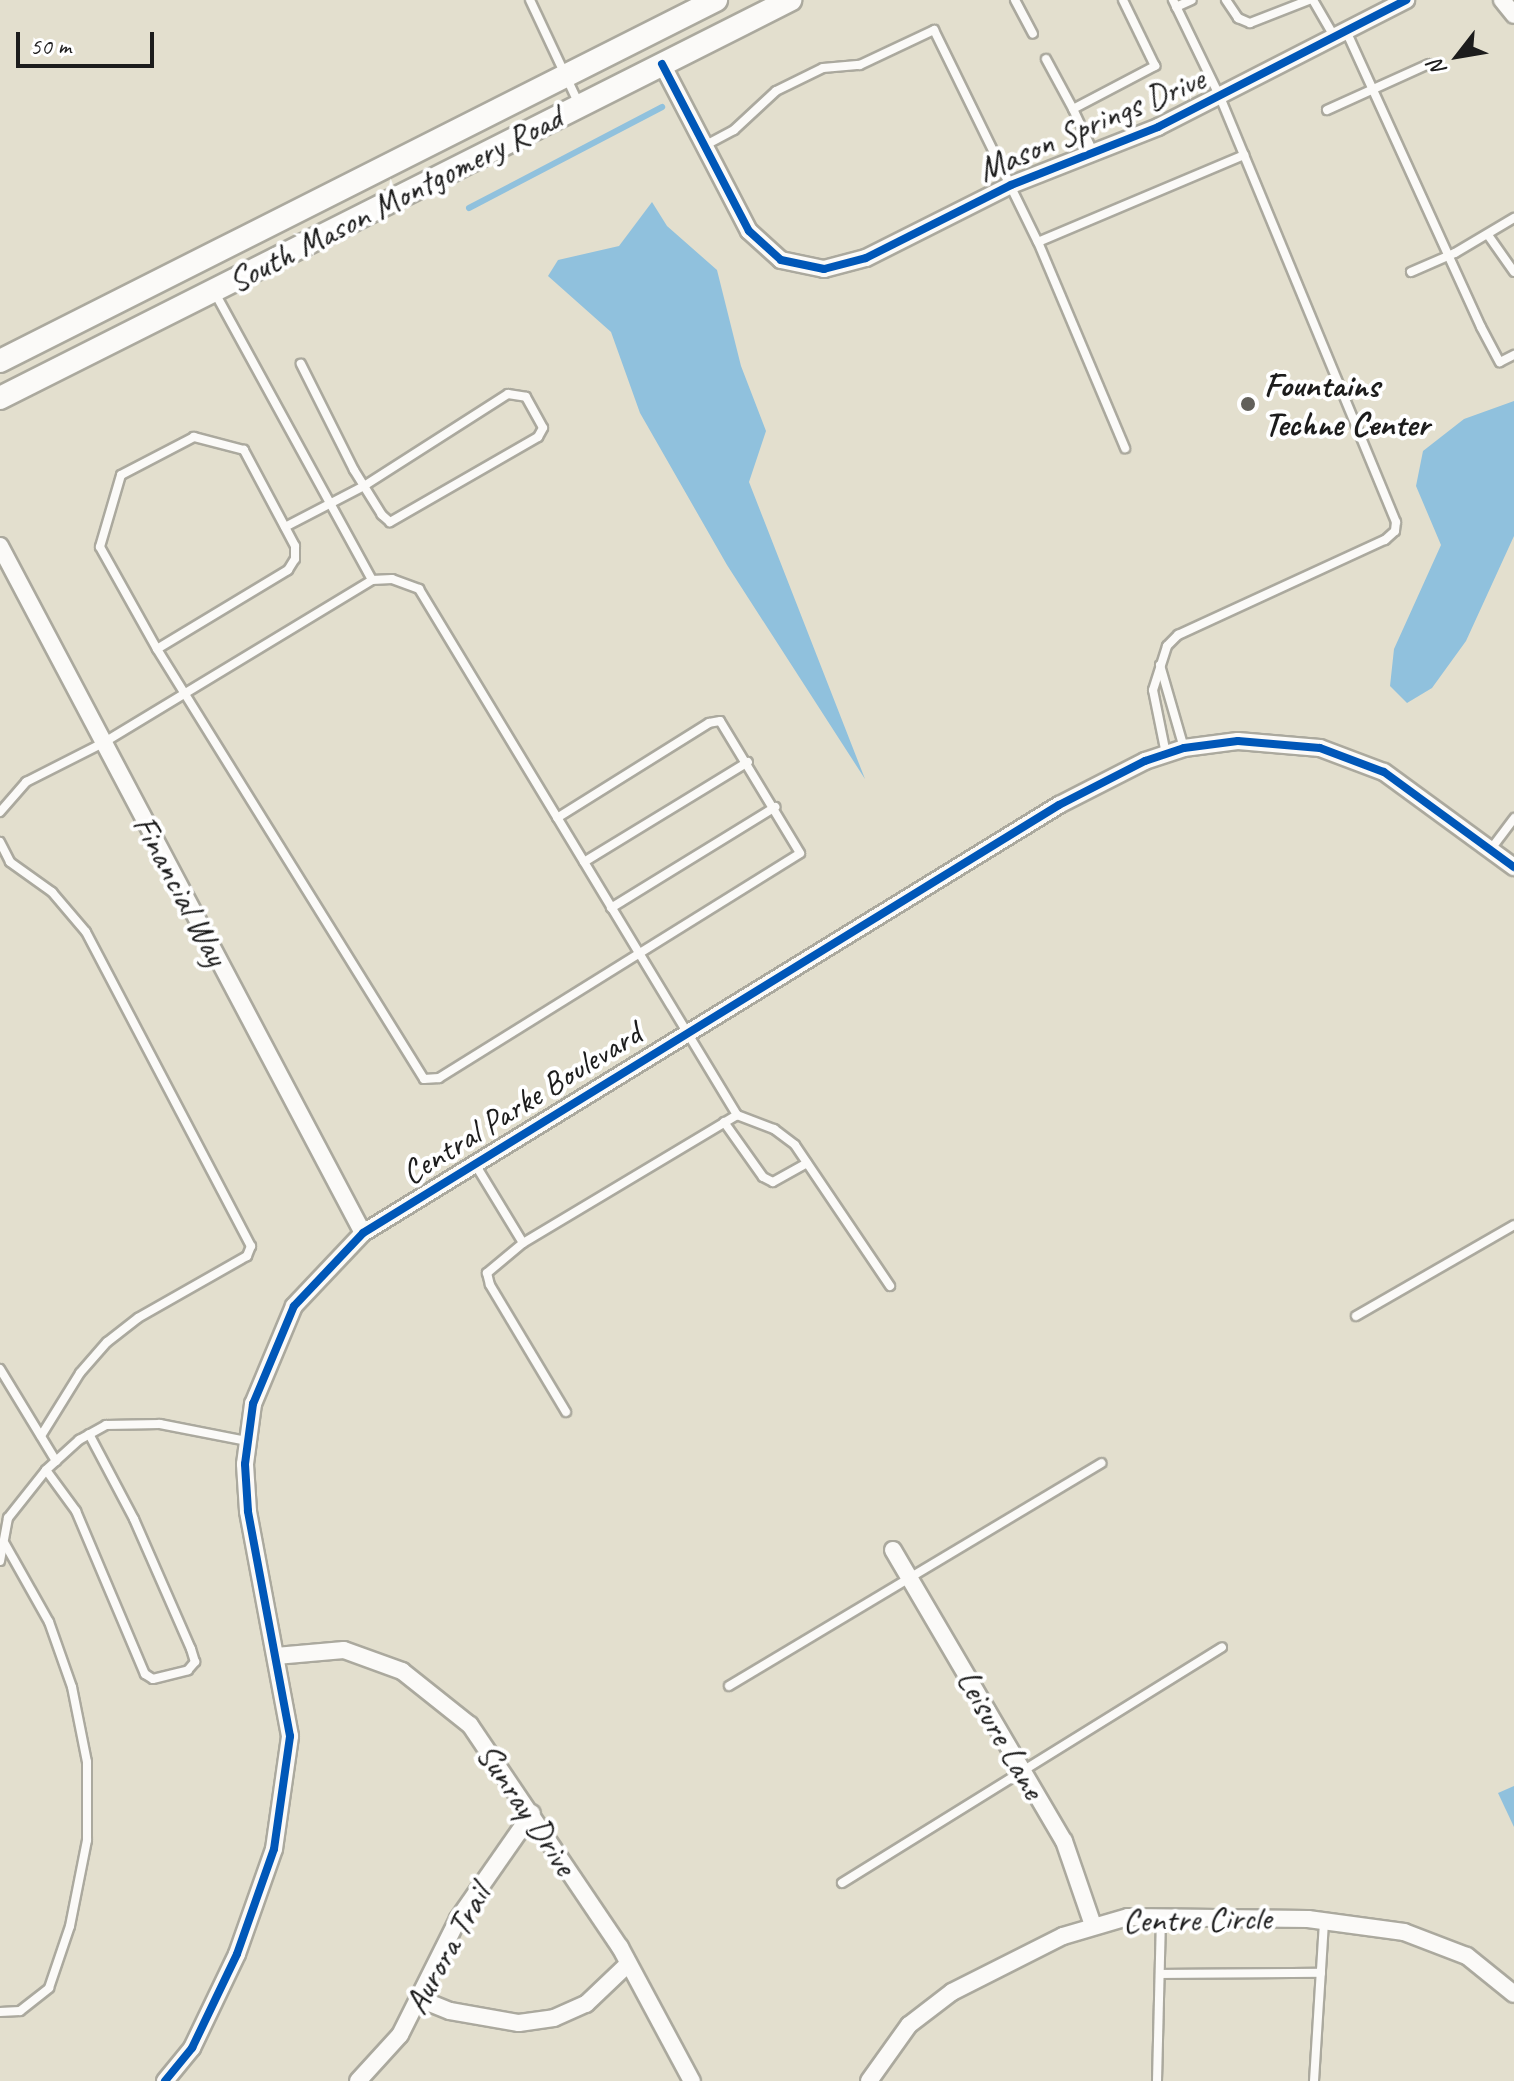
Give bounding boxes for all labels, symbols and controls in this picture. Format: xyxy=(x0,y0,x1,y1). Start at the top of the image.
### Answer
scale bar xyxy=(20,16,158,66)
north arrow xyxy=(1418,16,1498,96)
text: 50 m xyxy=(30,31,71,61)
text: N xyxy=(1422,55,1453,81)
street label: Mason Springs Drive xyxy=(971,58,1211,190)
street label: South Mason Montgomery Road xyxy=(222,97,568,301)
place label: Fountains Techne Center xyxy=(1264,364,1429,444)
marker: Fountains Techne Center xyxy=(1239,395,1257,413)
street label: Financial Way xyxy=(124,808,238,972)
street label: Central Parke Boulevard xyxy=(393,1012,649,1194)
street label: Leisure Lane xyxy=(948,1662,1054,1806)
street label: Sunray Drive xyxy=(468,1735,586,1883)
street label: Aurora Trail xyxy=(395,1878,499,2020)
street label: Centre Circle xyxy=(1122,1897,1272,1941)

